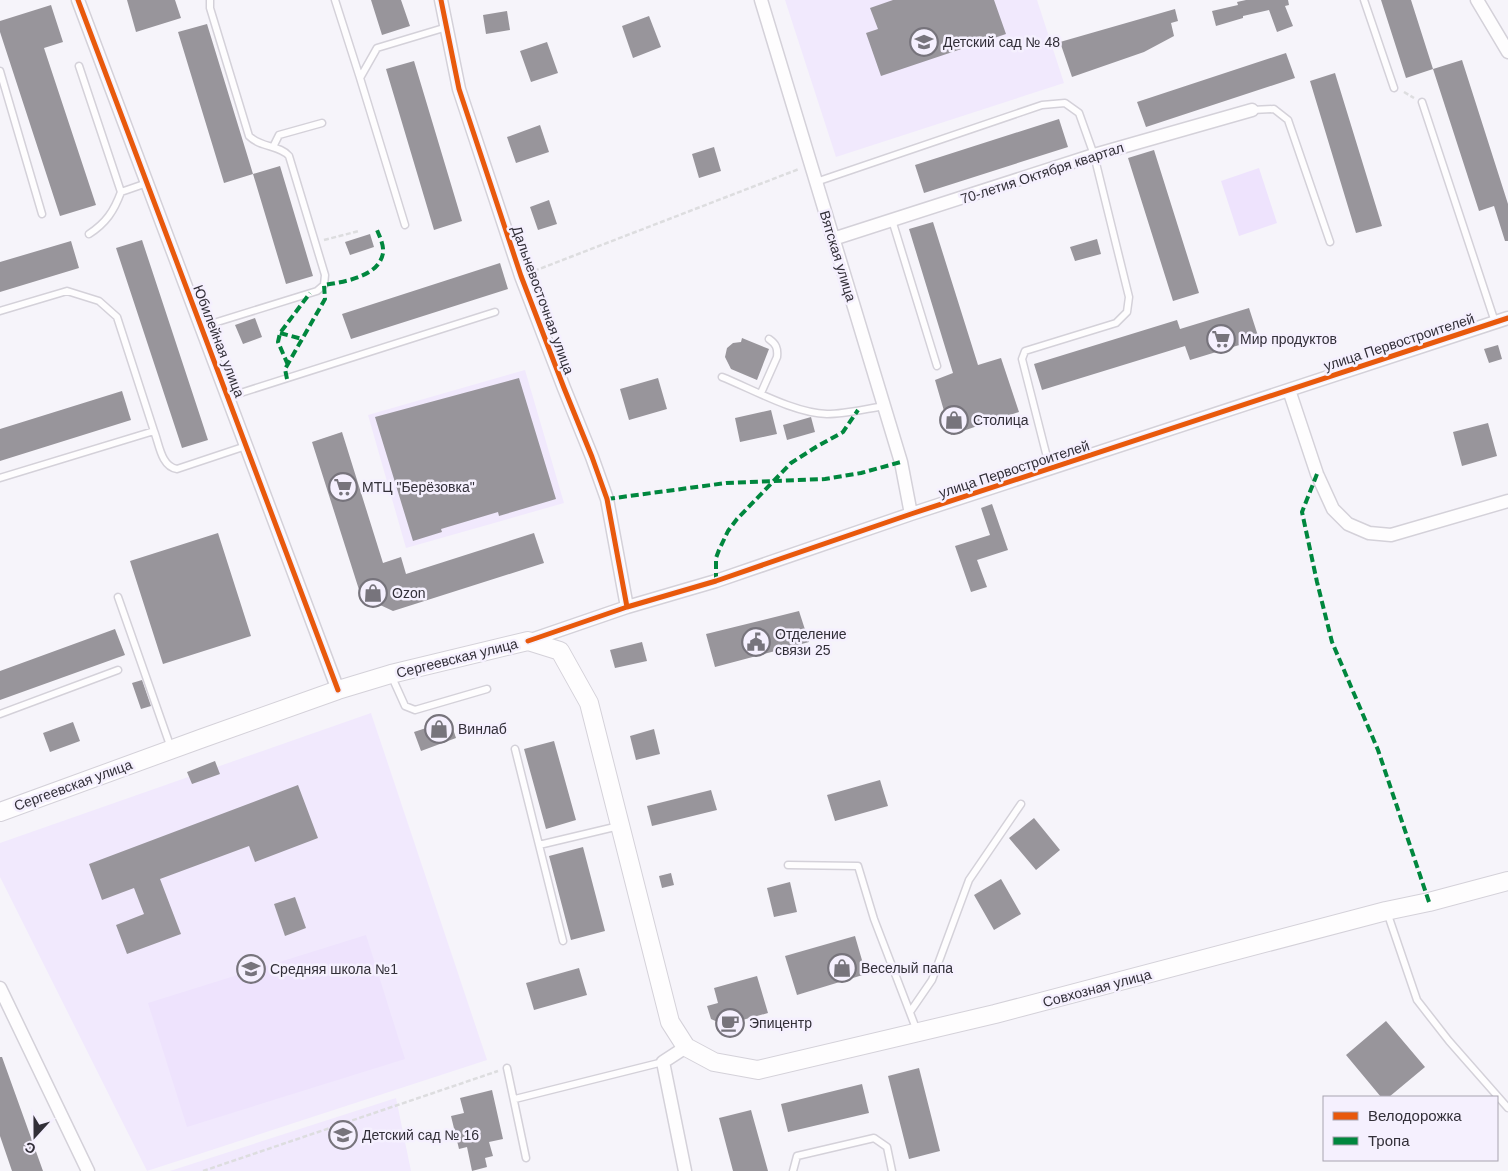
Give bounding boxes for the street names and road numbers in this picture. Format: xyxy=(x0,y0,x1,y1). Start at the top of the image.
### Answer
street label: 70-летия Октября квартал xyxy=(958,139,1126,207)
street label: Вятская улица xyxy=(817,209,859,304)
street label: Дальневосточная улица xyxy=(509,224,577,377)
street label: Юбилейная улица xyxy=(190,282,248,400)
street label: улица Первостроителей xyxy=(1322,310,1476,374)
street label: улица Первостроителей xyxy=(937,437,1091,501)
street label: Сергеевская улица xyxy=(395,635,520,681)
street label: Сергеевская улица xyxy=(12,756,134,814)
street label: Совхозная улица xyxy=(1041,966,1153,1010)

